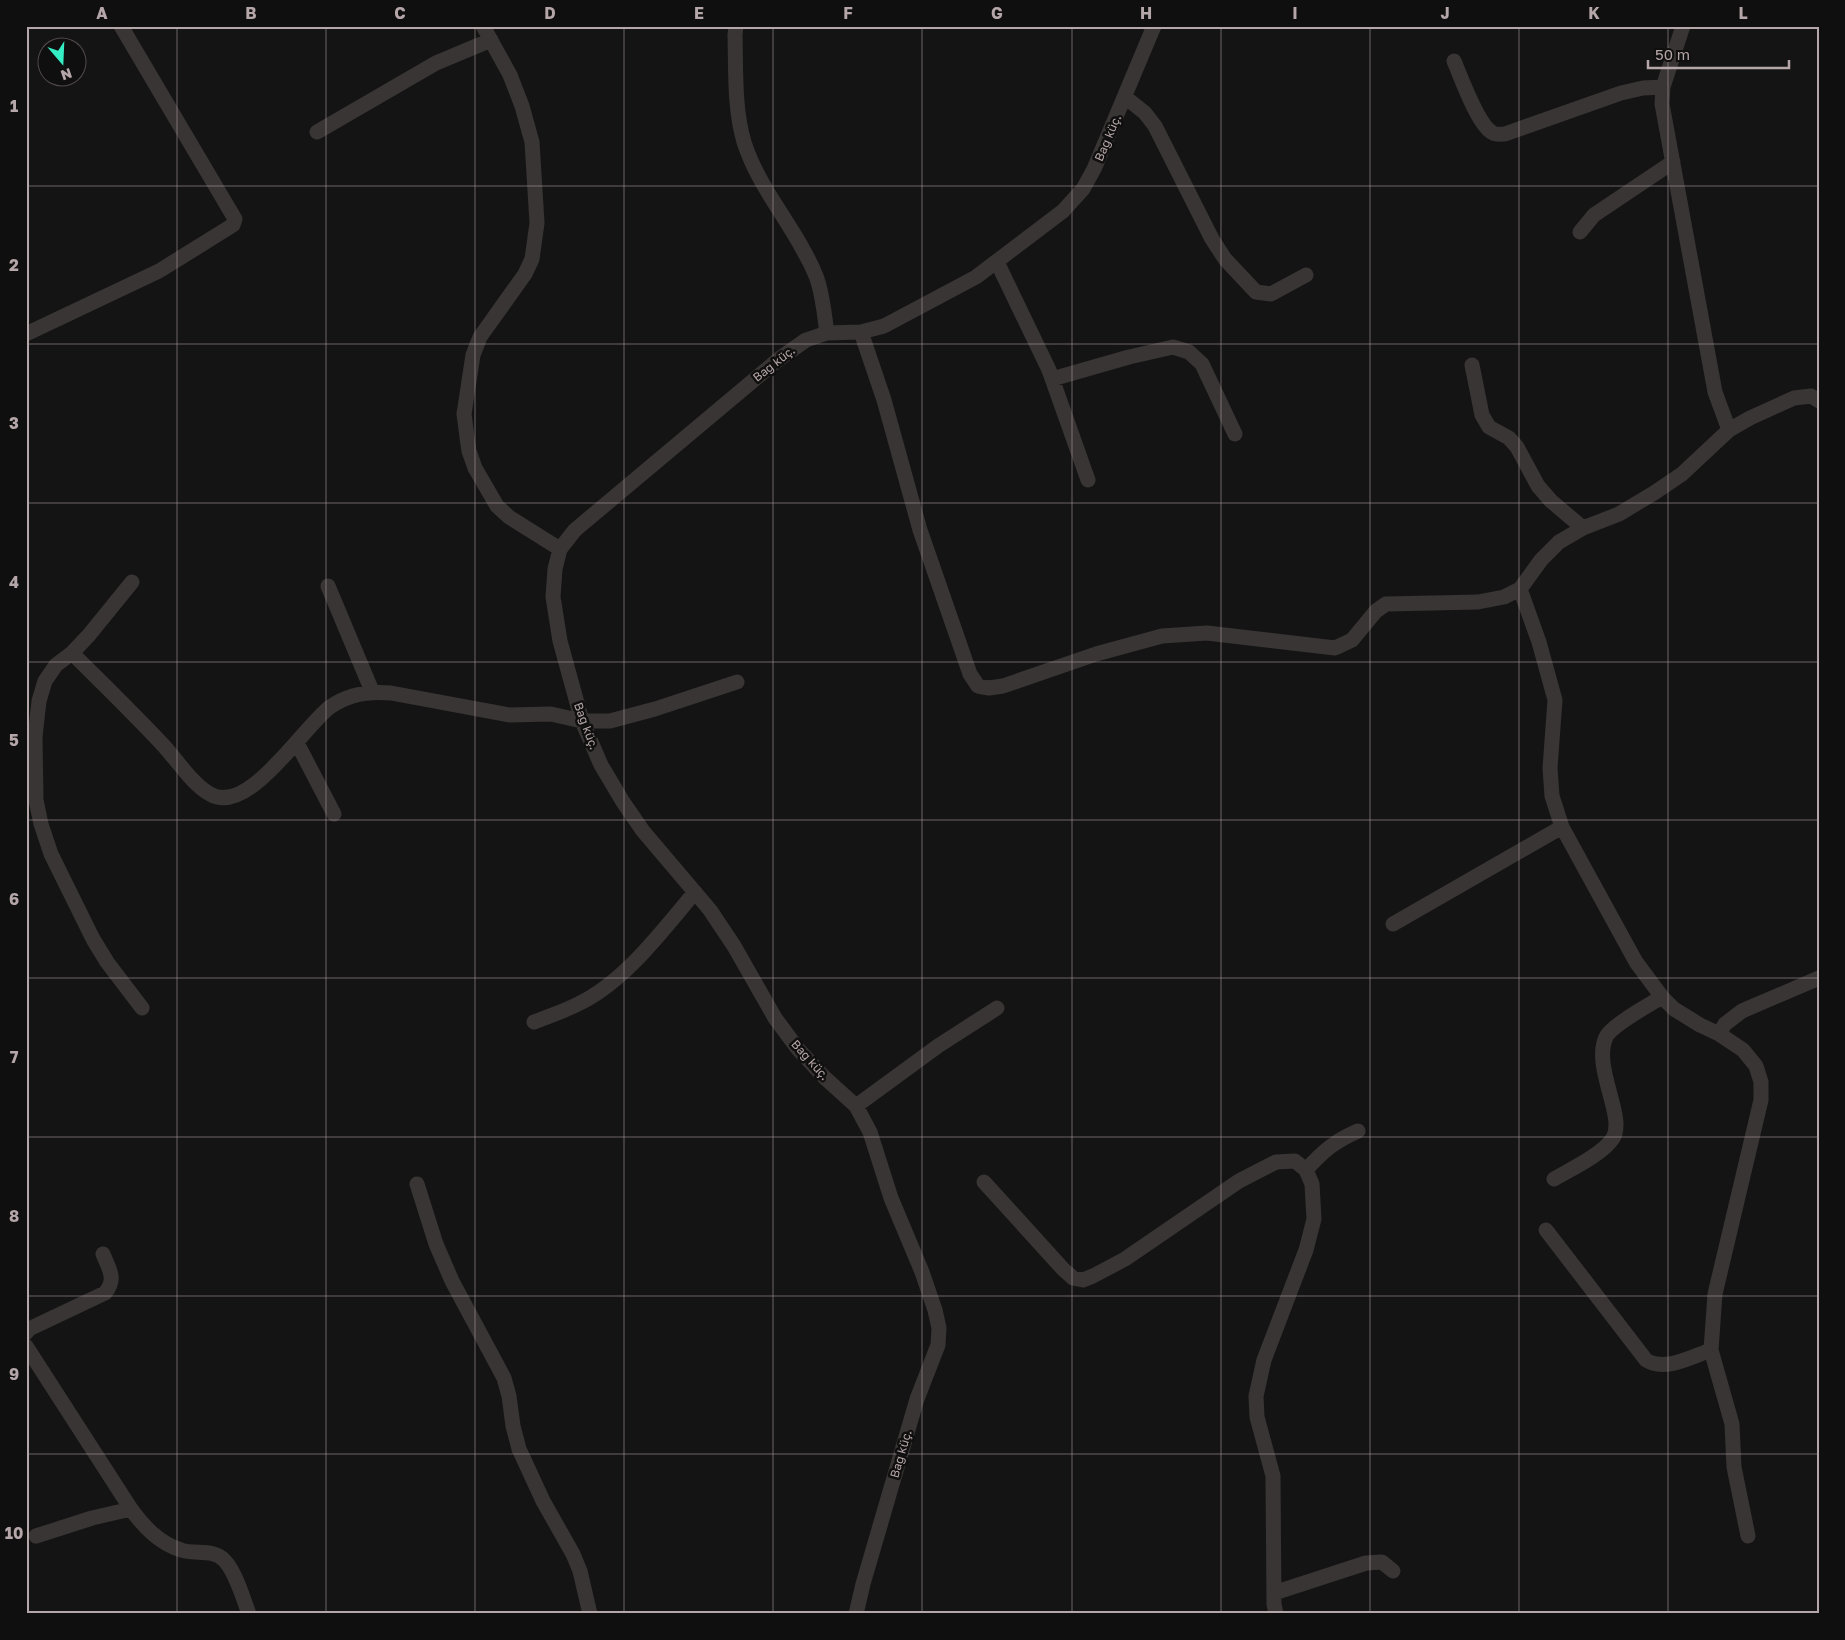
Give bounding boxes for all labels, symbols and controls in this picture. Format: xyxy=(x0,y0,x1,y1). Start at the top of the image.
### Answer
text: A xyxy=(96,3,108,23)
text: B xyxy=(245,3,257,23)
text: C xyxy=(394,3,406,23)
text: D xyxy=(544,3,556,23)
text: E xyxy=(694,3,704,23)
text: F xyxy=(843,3,853,23)
text: G xyxy=(991,3,1003,23)
text: H xyxy=(1140,3,1152,23)
text: I xyxy=(1292,3,1298,23)
text: J xyxy=(1440,3,1450,23)
text: K xyxy=(1588,3,1600,23)
text: L xyxy=(1738,3,1748,23)
north arrow xyxy=(38,38,88,88)
scale bar xyxy=(1648,38,1789,70)
text: 50 m xyxy=(1655,45,1690,63)
text: N xyxy=(59,65,74,85)
text: 1 xyxy=(10,96,18,116)
street label: Bağ küç. xyxy=(1091,112,1124,163)
text: 2 xyxy=(9,255,19,275)
street label: Bağ küç. xyxy=(750,343,798,385)
text: 3 xyxy=(9,413,19,433)
text: 4 xyxy=(9,572,19,592)
street label: Bağ küç. xyxy=(571,700,602,751)
text: 5 xyxy=(9,730,19,750)
text: 6 xyxy=(9,889,19,909)
street label: Bağ küç. xyxy=(788,1036,832,1083)
text: 7 xyxy=(10,1047,19,1067)
text: 8 xyxy=(9,1206,19,1226)
text: 9 xyxy=(9,1364,19,1384)
street label: Bağ küç. xyxy=(887,1428,915,1480)
text: 10 xyxy=(5,1523,23,1543)

